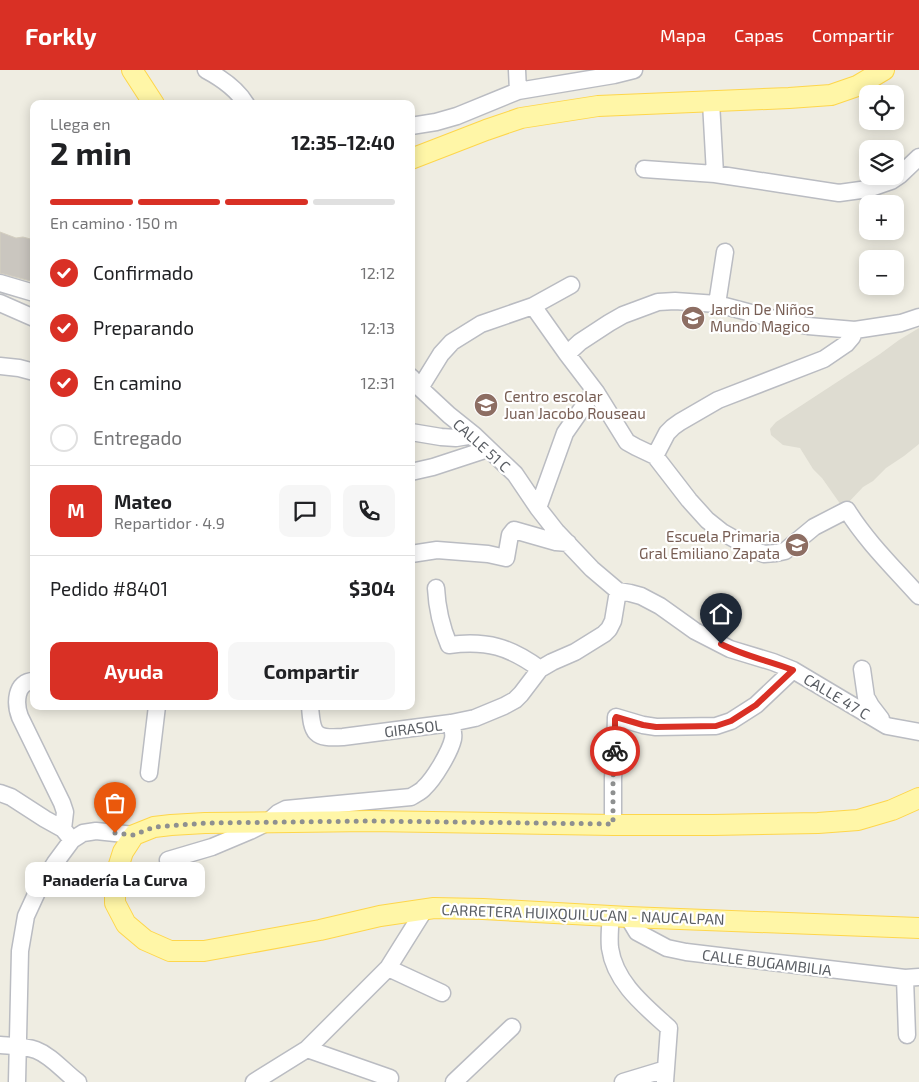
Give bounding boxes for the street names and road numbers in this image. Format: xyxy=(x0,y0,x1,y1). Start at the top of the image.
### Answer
street label: CALLE 51 C xyxy=(450,415,515,476)
street label: CALLE 47 C xyxy=(801,669,874,723)
street label: GIRASOL xyxy=(383,715,443,740)
street label: CARRETERA HUIXQUILUCAN - NAUCALPAN xyxy=(441,900,725,929)
street label: CALLE BUGAMBILIA xyxy=(701,945,833,979)

